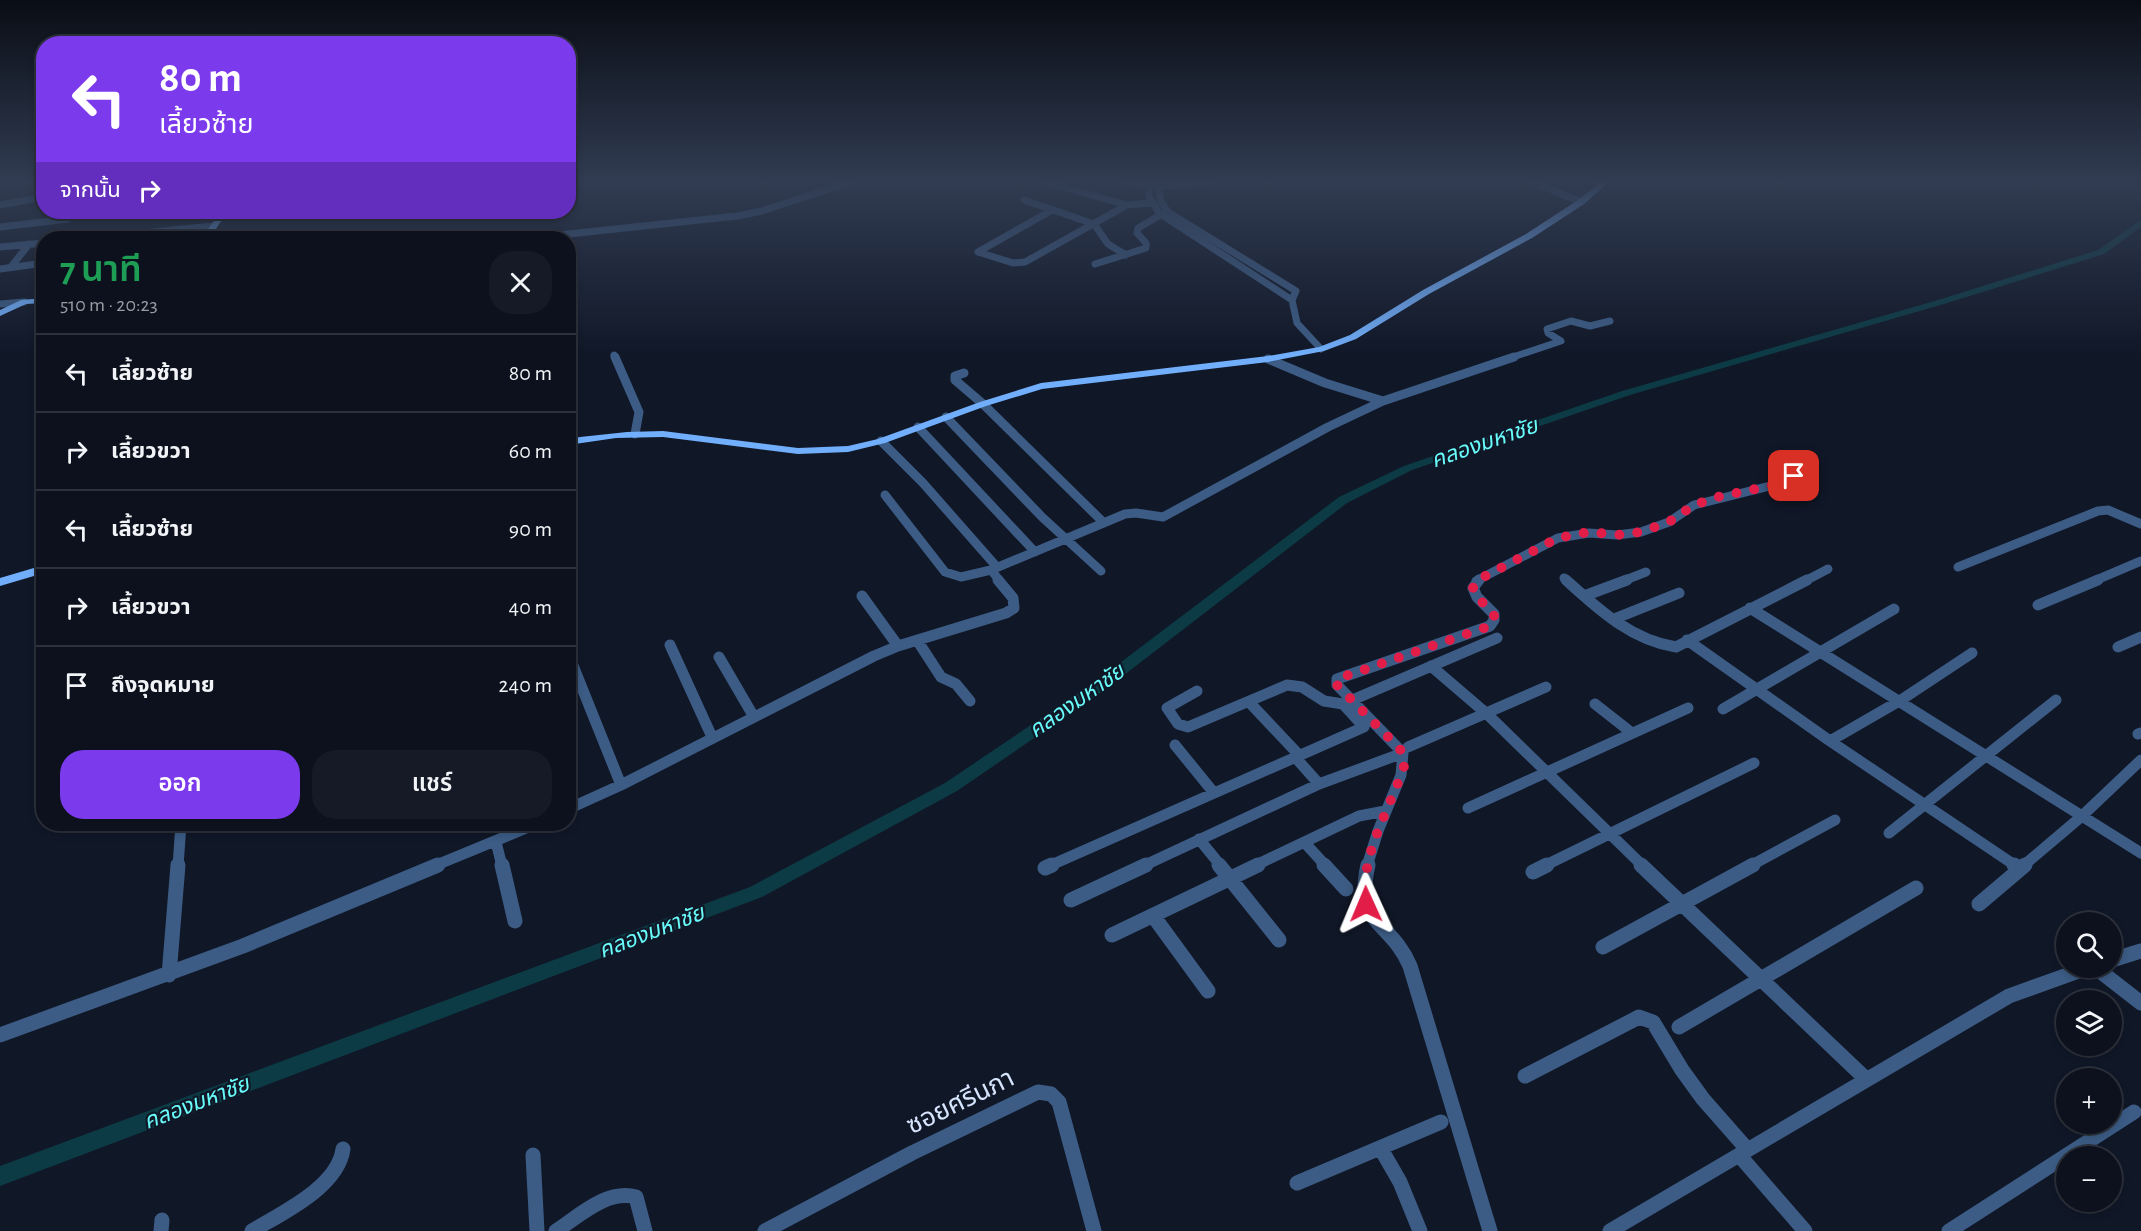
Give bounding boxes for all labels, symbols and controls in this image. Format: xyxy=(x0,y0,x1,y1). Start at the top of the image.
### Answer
text: 80 m xyxy=(159,57,242,99)
icon: left xyxy=(60,60,138,138)
text: เลี้ยวซ้าย xyxy=(159,111,253,138)
icon: right xyxy=(133,174,166,207)
text: จากนั้น xyxy=(60,179,121,201)
button: close xyxy=(489,251,552,314)
text: 7 นาที xyxy=(60,252,142,288)
text: 510 m · 20:23 xyxy=(60,295,158,315)
icon: left xyxy=(60,357,93,390)
text: เลี้ยวซ้าย xyxy=(111,362,193,384)
text: 80 m xyxy=(509,362,552,384)
water label: คลองมหาชัย xyxy=(1428,414,1542,471)
icon: right xyxy=(60,435,93,468)
text: เลี้ยวขวา xyxy=(111,440,191,462)
text: 60 m xyxy=(509,440,552,462)
pin xyxy=(1768,450,1819,501)
icon: arrive xyxy=(1777,459,1810,492)
icon: left xyxy=(60,513,93,546)
text: เลี้ยวซ้าย xyxy=(111,518,193,540)
text: 90 m xyxy=(509,518,552,540)
icon: right xyxy=(60,591,93,624)
text: เลี้ยวขวา xyxy=(111,596,191,618)
text: 40 m xyxy=(509,596,552,618)
water label: คลองมหาชัย xyxy=(1025,659,1130,742)
icon: arrive xyxy=(60,669,93,702)
text: ถึงจุดหมาย xyxy=(111,674,215,696)
text: 240 m xyxy=(499,674,552,696)
button: ออก xyxy=(60,750,300,819)
button: แชร์ xyxy=(312,750,552,819)
position arrow xyxy=(1334,872,1398,936)
water label: คลองมหาชัย xyxy=(596,901,709,962)
map controls xyxy=(2056,912,2122,1212)
button: search xyxy=(2056,912,2122,978)
button: layers xyxy=(2056,990,2122,1056)
street label: ซอยศรีนภา xyxy=(903,1065,1018,1139)
button: + xyxy=(2056,1068,2122,1134)
water label: คลองมหาชัย xyxy=(141,1072,254,1133)
button: − xyxy=(2056,1146,2122,1212)

